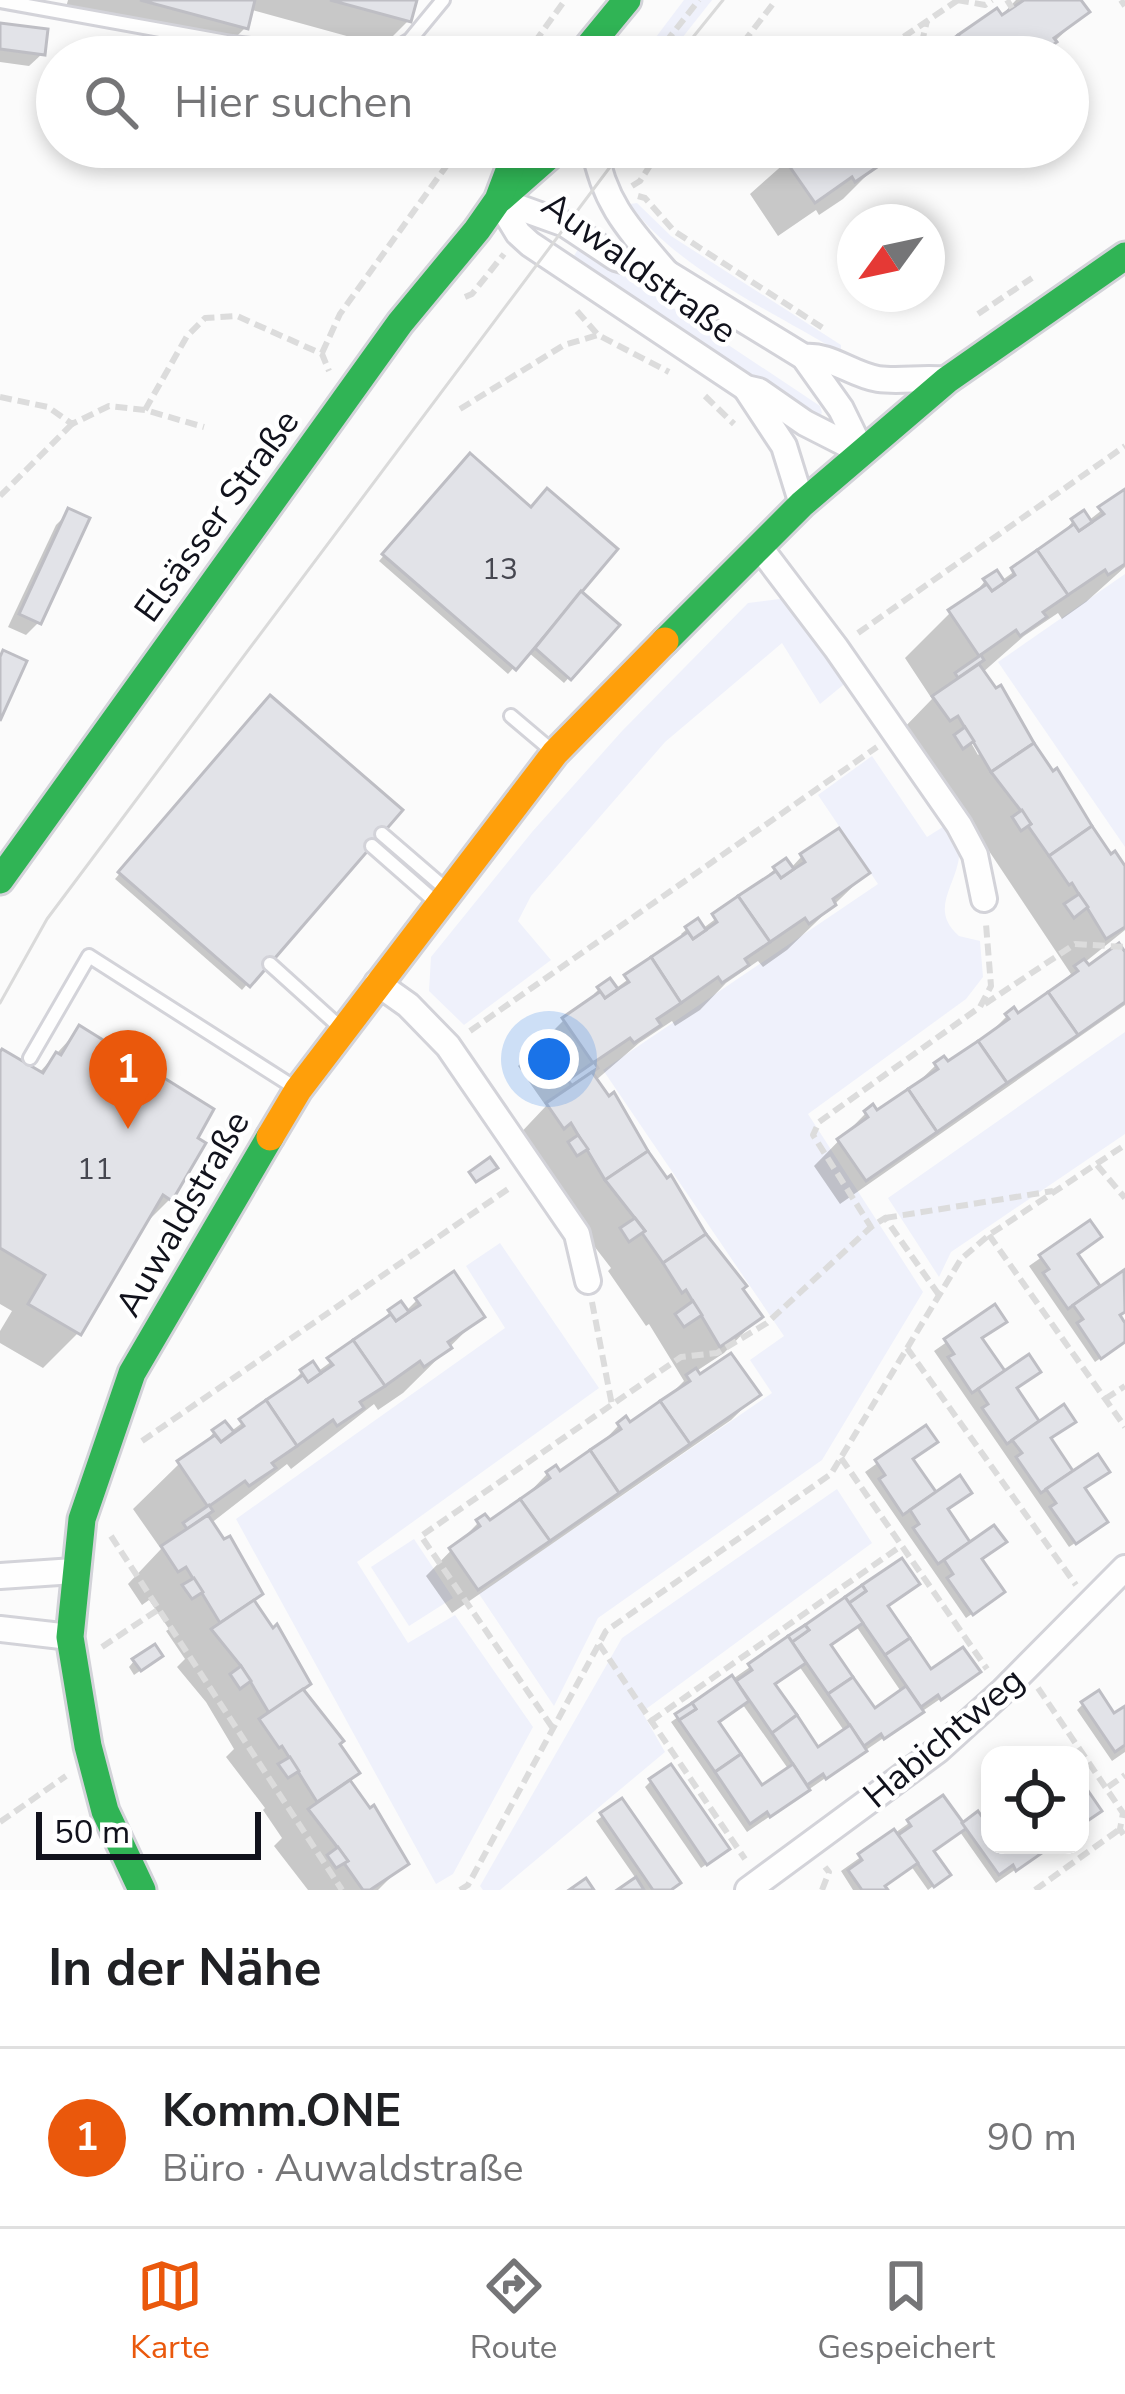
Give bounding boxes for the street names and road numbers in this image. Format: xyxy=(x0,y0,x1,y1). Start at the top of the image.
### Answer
street label: Auwaldstraße xyxy=(532,181,746,355)
street label: Elsässer Straße xyxy=(123,400,311,632)
street label: Auwaldstraße xyxy=(104,1102,262,1326)
street label: Habichtweg xyxy=(853,1656,1035,1820)

